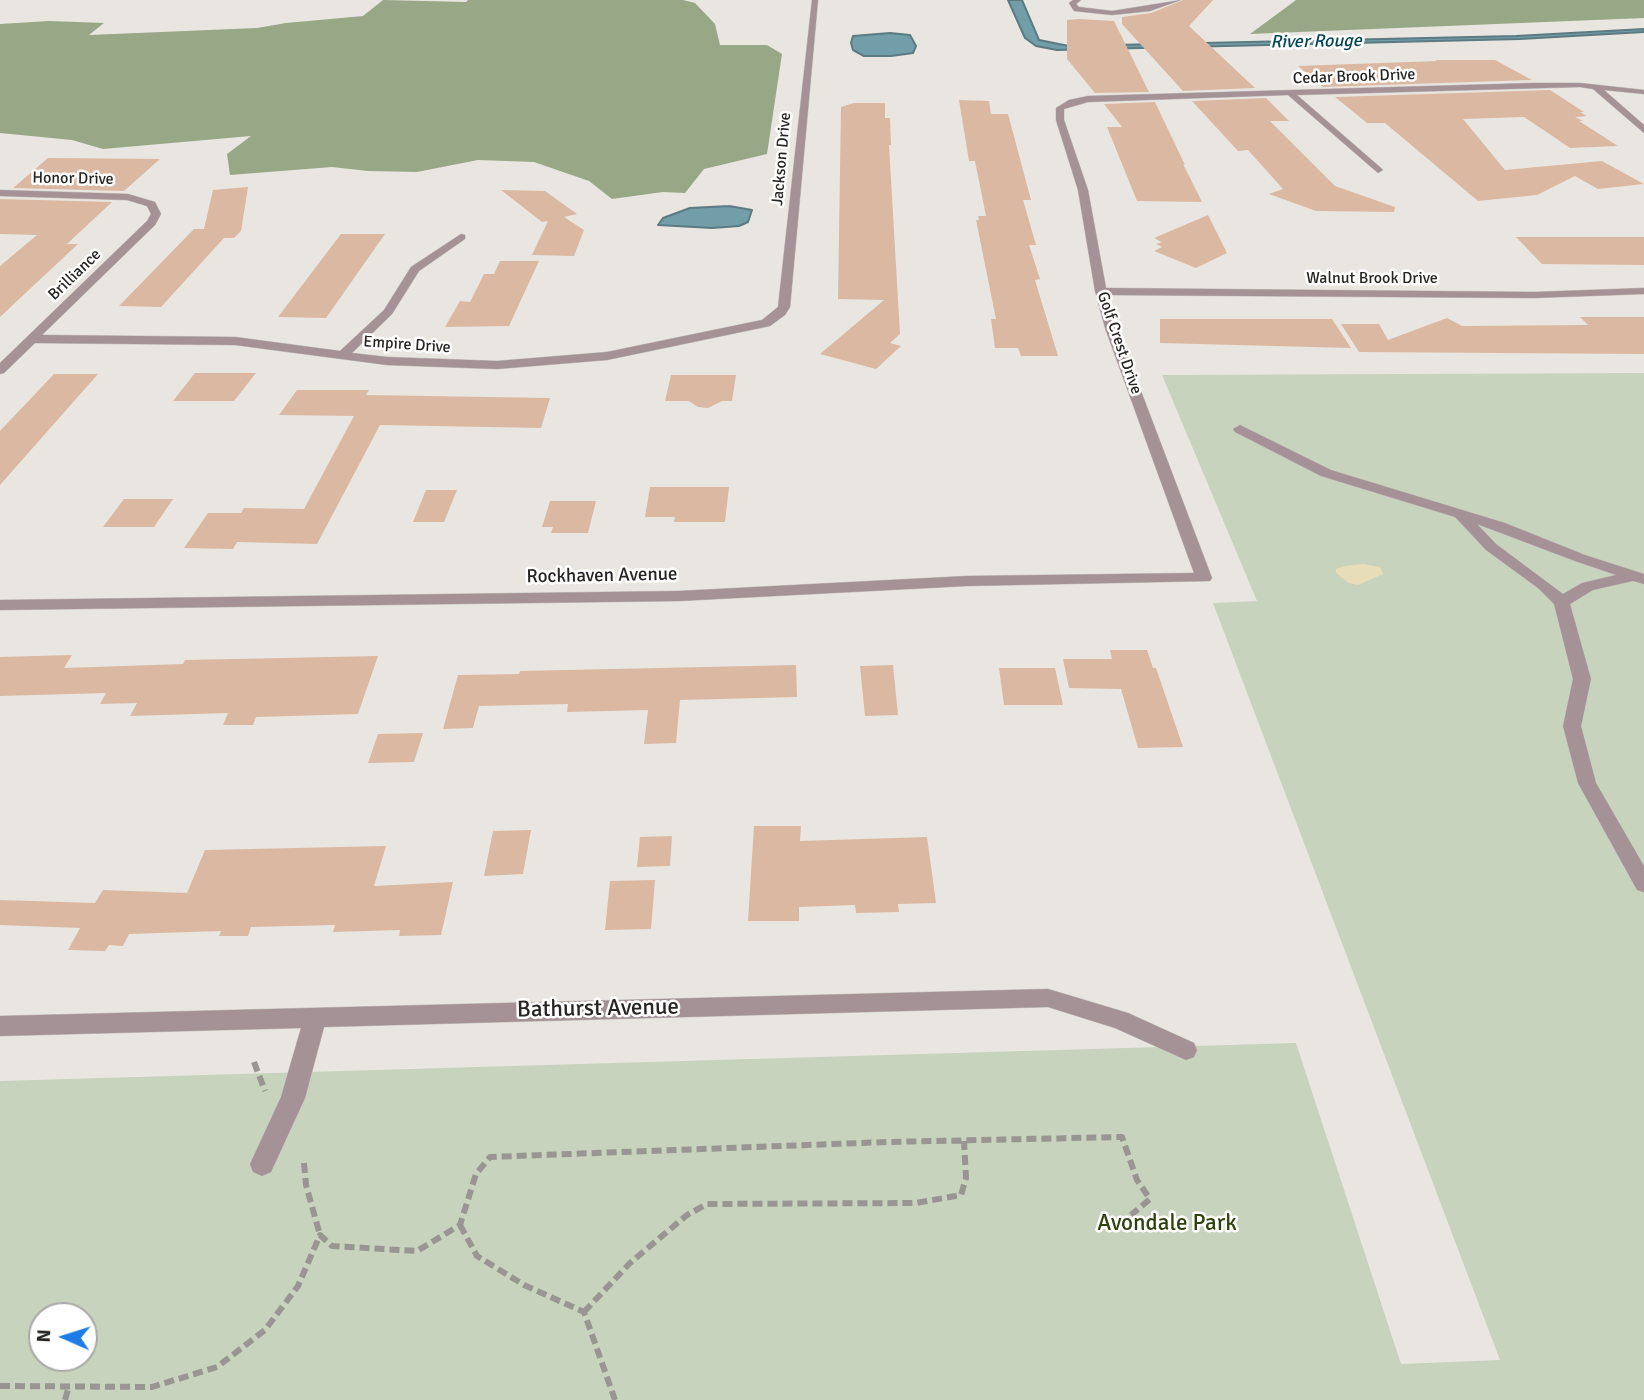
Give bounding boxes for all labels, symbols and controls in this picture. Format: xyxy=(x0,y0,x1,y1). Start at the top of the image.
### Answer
water label: River Rouge xyxy=(1270,30,1362,54)
street label: Cedar Brook Drive xyxy=(1292,65,1416,89)
street label: Jackson Drive xyxy=(768,111,796,207)
street label: Honor Drive xyxy=(32,169,114,189)
street label: Brilliance xyxy=(45,245,105,305)
street label: Walnut Brook Drive xyxy=(1306,269,1438,289)
street label: Golf Crest Drive xyxy=(1092,289,1146,397)
street label: Empire Drive xyxy=(363,332,451,358)
street label: Rockhaven Avenue xyxy=(526,563,678,589)
street label: Bathurst Avenue xyxy=(517,994,679,1024)
park label: Avondale Park xyxy=(1097,1210,1237,1238)
north arrow xyxy=(28,1302,98,1372)
text: N xyxy=(32,1329,56,1343)

